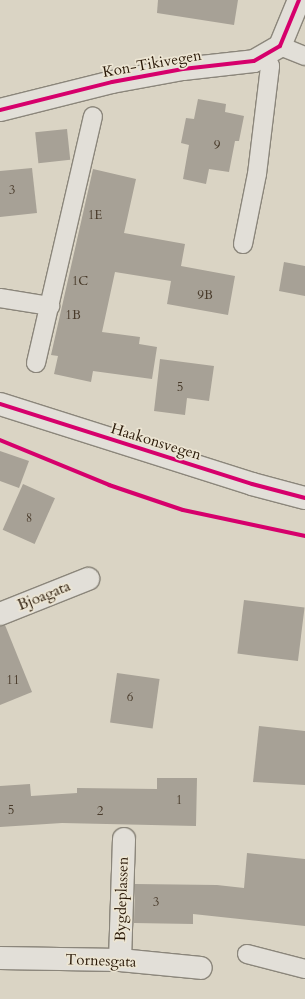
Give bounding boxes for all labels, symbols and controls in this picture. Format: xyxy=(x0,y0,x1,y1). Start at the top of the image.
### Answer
street label: Kon-Tikivegen xyxy=(101,46,203,82)
house number: 9 xyxy=(214,137,220,153)
house number: 3 xyxy=(9,182,15,198)
house number: 1E xyxy=(88,207,102,223)
house number: 1C xyxy=(72,273,88,289)
house number: 9B xyxy=(197,287,213,303)
house number: 1B xyxy=(65,307,81,323)
house number: 5 xyxy=(177,379,183,395)
street label: Haakonsvegen xyxy=(109,420,203,464)
house number: 8 xyxy=(26,510,32,526)
street label: Bjoagata xyxy=(15,577,73,615)
house number: 11 xyxy=(6,672,20,688)
house number: 6 xyxy=(127,689,133,705)
house number: 1 xyxy=(176,792,182,808)
house number: 5 xyxy=(8,802,14,818)
house number: 2 xyxy=(97,803,103,819)
street label: Bygdeplassen xyxy=(112,856,132,942)
house number: 3 xyxy=(153,894,159,910)
street label: Tornesgata xyxy=(65,951,137,971)

